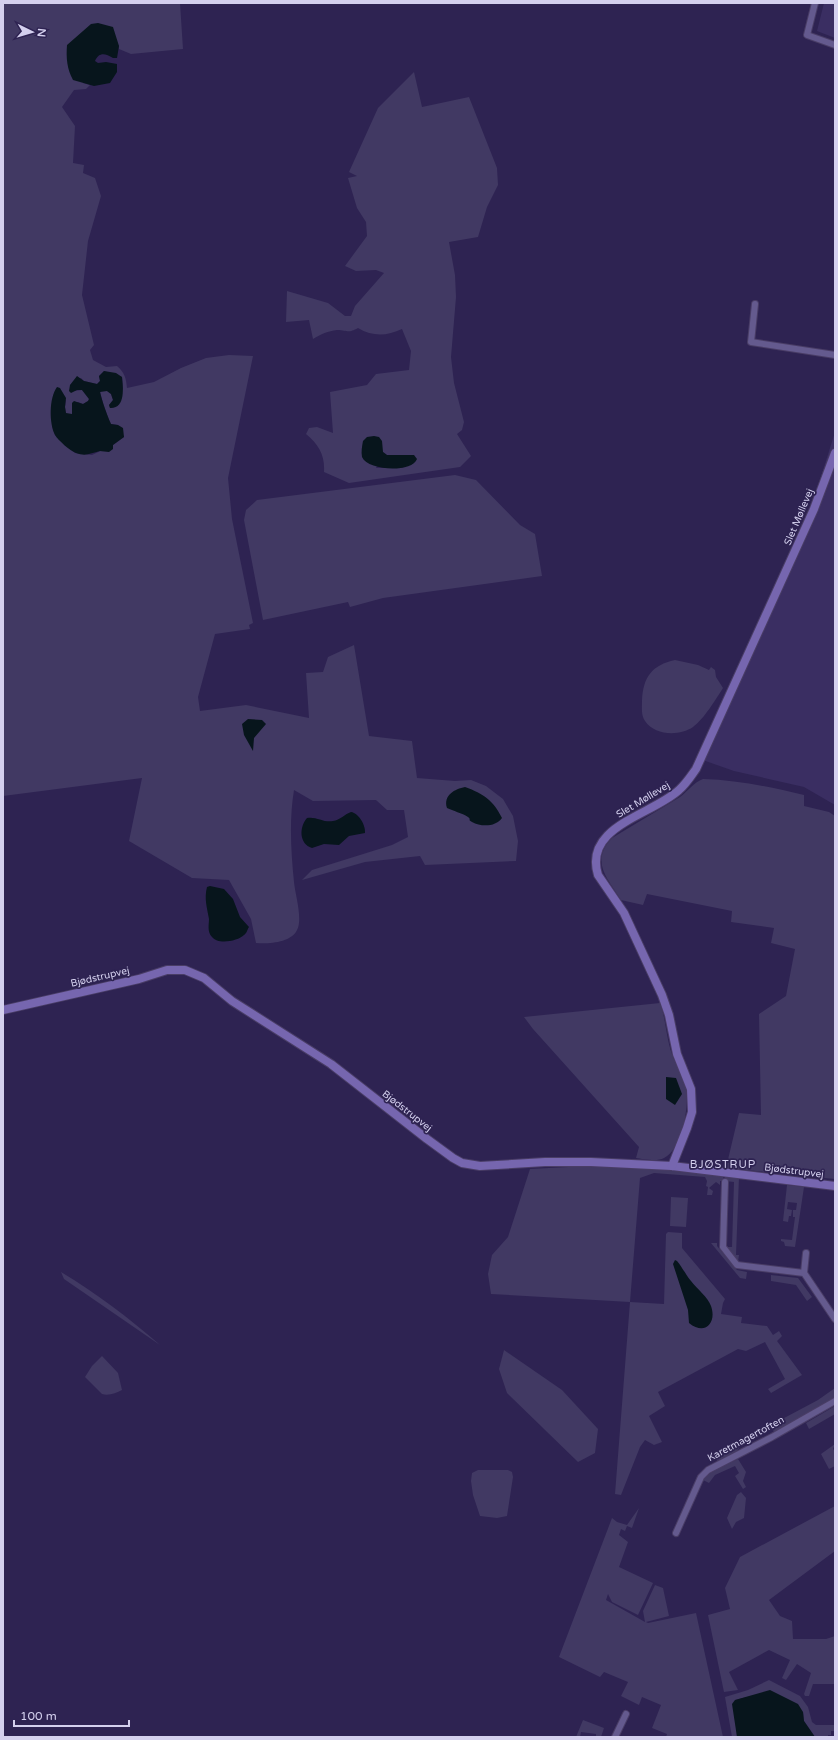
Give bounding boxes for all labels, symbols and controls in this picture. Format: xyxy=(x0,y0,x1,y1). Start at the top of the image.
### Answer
north arrow xyxy=(12,12,52,52)
text: N xyxy=(35,28,48,38)
street label: Slet Møllevej xyxy=(782,487,816,547)
street label: Slet Møllevej xyxy=(614,779,672,821)
street label: Bjødstrupvej xyxy=(69,964,131,990)
street label: Bjødstrupvej xyxy=(380,1088,434,1134)
district label: BJØSTRUP xyxy=(690,1158,756,1171)
street label: Bjødstrupvej xyxy=(764,1161,824,1181)
street label: Karetmagertoften xyxy=(706,1414,786,1464)
scale bar xyxy=(14,1702,129,1728)
text: 100 m xyxy=(20,1709,57,1723)

